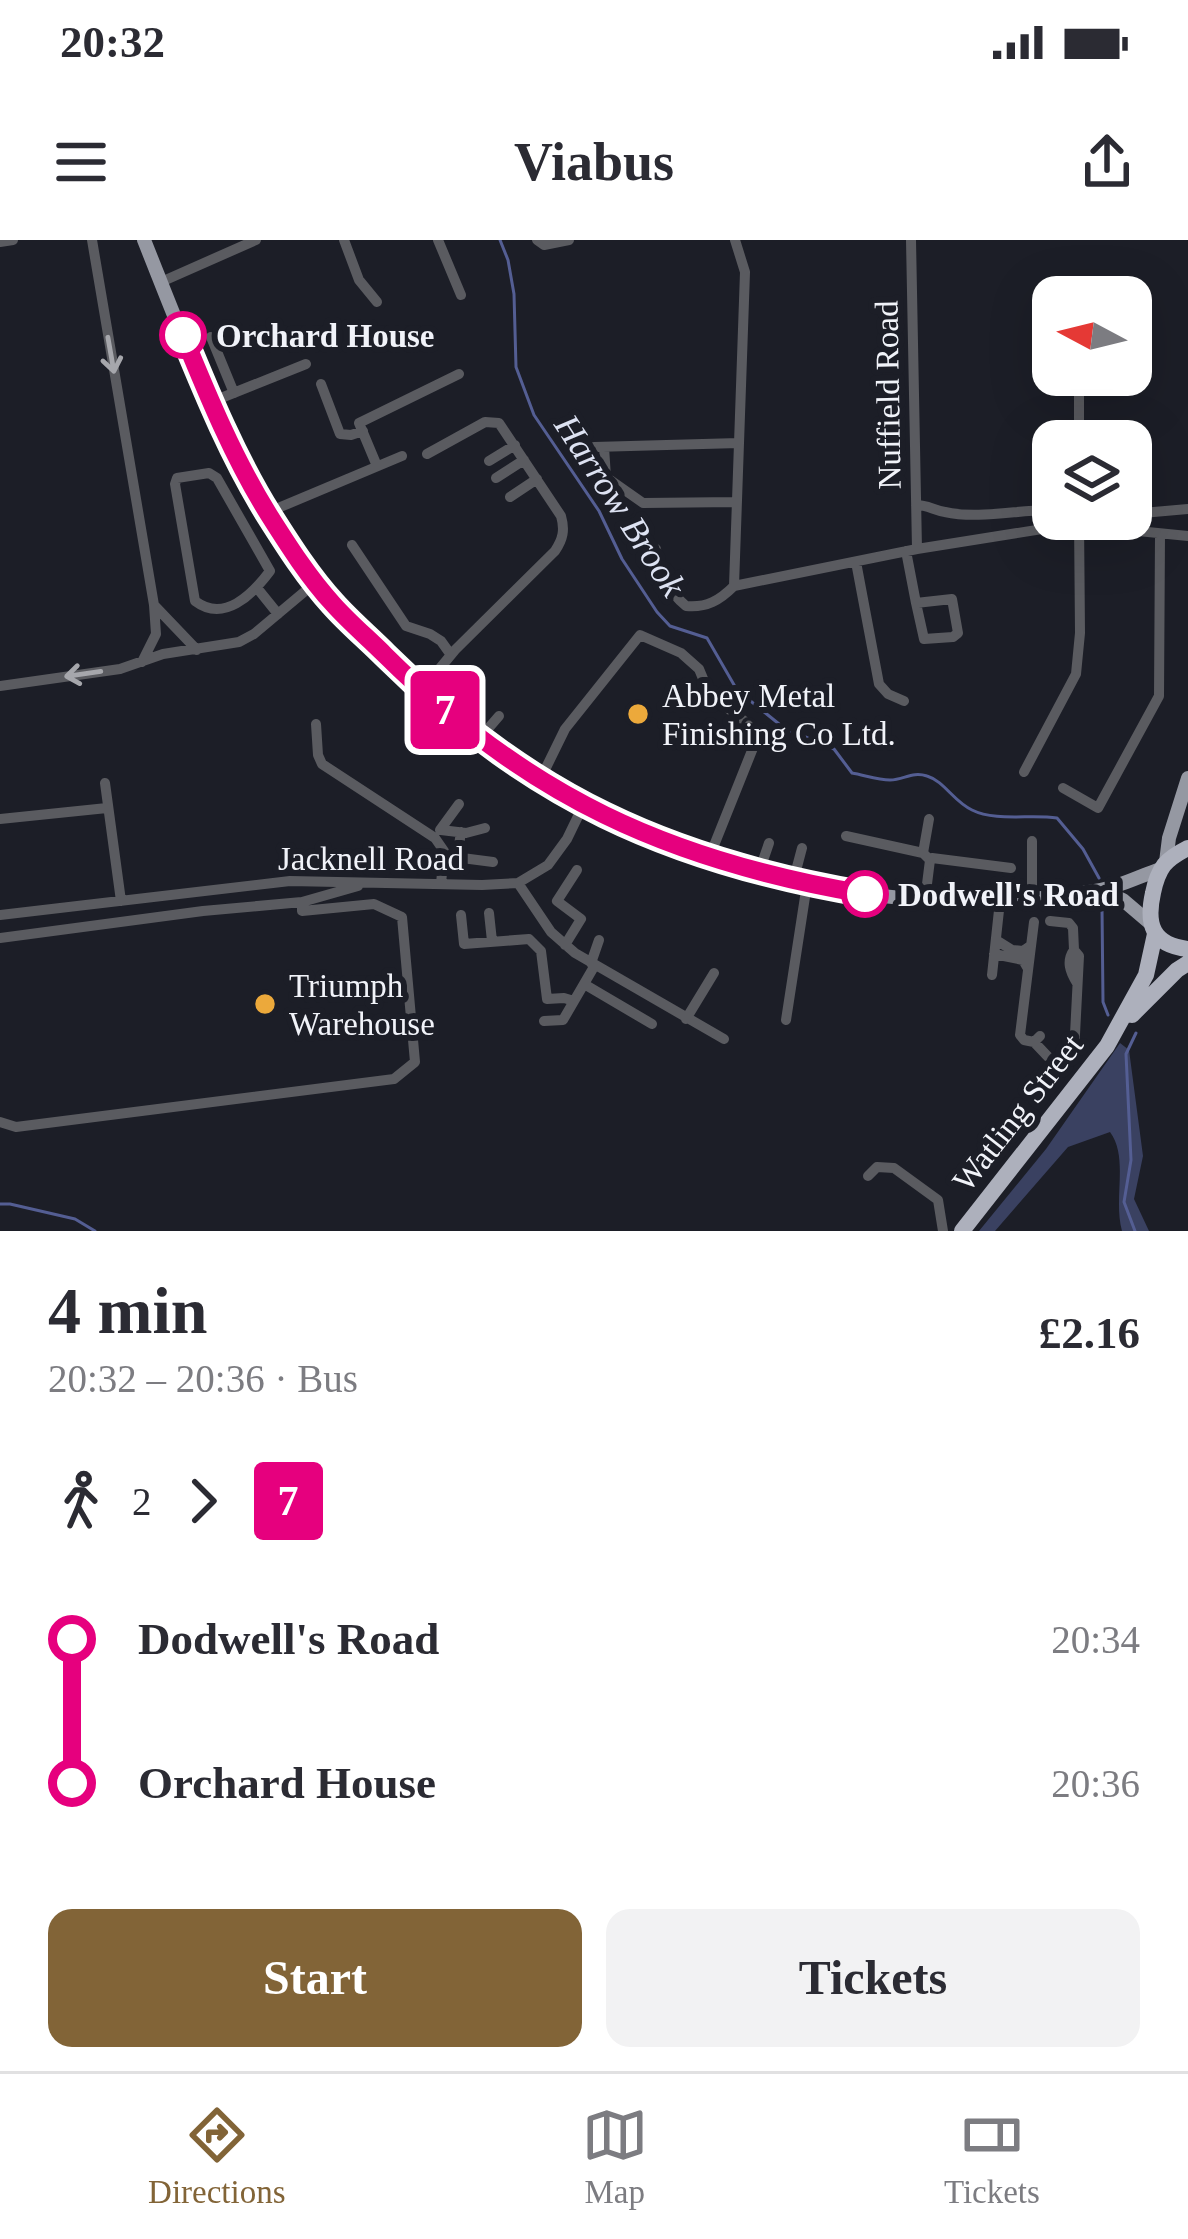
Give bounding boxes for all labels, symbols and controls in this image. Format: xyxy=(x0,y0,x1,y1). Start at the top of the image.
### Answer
text: 20:32 xyxy=(60,17,165,67)
icon: menu xyxy=(48,129,114,195)
icon: share xyxy=(1074,129,1140,195)
text: Viabus xyxy=(514,132,674,192)
north arrow xyxy=(1032,276,1152,396)
map controls xyxy=(1032,276,1152,540)
street label: Nuffield Road xyxy=(868,300,908,490)
marker: Orchard House xyxy=(161,313,205,357)
place label: Orchard House xyxy=(216,318,434,354)
one-way arrow xyxy=(101,335,124,374)
water label: Harrow Brook xyxy=(546,406,694,605)
button: layers xyxy=(1032,420,1152,540)
one-way arrow xyxy=(64,663,103,686)
line badge: 7 xyxy=(406,671,484,749)
place label: Abbey Metal Finishing Co Ltd. xyxy=(662,678,896,752)
text: 7 xyxy=(435,687,456,733)
marker: Abbey Metal Finishing Co Ltd. xyxy=(625,701,651,727)
street label: Jacknell Road xyxy=(278,841,465,877)
marker: Dodwell's Road xyxy=(843,872,887,916)
place label: Dodwell's Road xyxy=(898,877,1119,913)
place label: Triumph Warehouse xyxy=(289,968,435,1042)
marker: Triumph Warehouse xyxy=(252,991,278,1017)
street label: Watling Street xyxy=(945,1027,1090,1198)
text: 4 min xyxy=(48,1274,208,1347)
text: £2.16 xyxy=(1039,1308,1140,1358)
text: 20:32 – 20:36 · Bus xyxy=(48,1357,358,1400)
icon: walk xyxy=(48,1468,114,1534)
icon: forward xyxy=(170,1468,236,1534)
text: 7 xyxy=(278,1478,299,1524)
text: 2 xyxy=(132,1480,152,1523)
text: Dodwell's Road xyxy=(138,1614,439,1664)
text: 20:34 xyxy=(1051,1618,1140,1661)
text: Orchard House xyxy=(138,1758,436,1808)
text: 20:36 xyxy=(1051,1762,1140,1805)
button: Start xyxy=(48,1909,582,2047)
button: Tickets xyxy=(606,1909,1140,2047)
tab: Directions xyxy=(148,2102,286,2211)
tab: Map xyxy=(582,2102,648,2211)
tab: Tickets xyxy=(944,2102,1040,2211)

